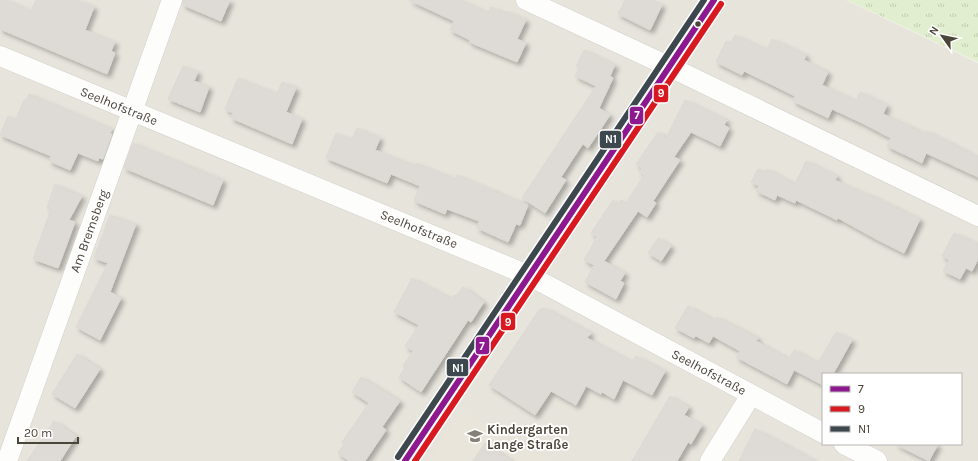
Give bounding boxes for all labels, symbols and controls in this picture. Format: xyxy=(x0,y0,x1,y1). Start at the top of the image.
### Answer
north arrow xyxy=(922,16,962,56)
unlabelled marker xyxy=(693,19,703,29)
text: N xyxy=(926,24,942,38)
street label: Seelhofstraße xyxy=(78,84,160,128)
line badge: 9 xyxy=(653,84,669,103)
text: 9 xyxy=(658,87,665,100)
line badge: 7 xyxy=(629,106,644,125)
text: 7 xyxy=(634,109,640,122)
line badge: N1 xyxy=(599,130,622,149)
text: N1 xyxy=(605,133,617,146)
street label: Am Bremsberg xyxy=(67,187,111,275)
street label: Seelhofstraße xyxy=(378,207,460,251)
line badge: 9 xyxy=(500,312,516,331)
text: 9 xyxy=(505,316,512,329)
line badge: 7 xyxy=(475,336,490,355)
text: 7 xyxy=(479,340,485,353)
street label: Seelhofstraße xyxy=(669,346,749,398)
line badge: N1 xyxy=(446,358,469,377)
text: N1 xyxy=(452,362,464,375)
legend xyxy=(822,373,962,445)
text: 7 xyxy=(858,382,864,396)
text: 9 xyxy=(858,402,865,416)
scale bar xyxy=(18,419,78,445)
place label: Kindergarten Lange Straße xyxy=(487,422,568,452)
text: N1 xyxy=(858,422,870,436)
text: 20 m xyxy=(24,426,52,440)
school or university icon: Kindergarten Lange Straße xyxy=(466,427,484,445)

